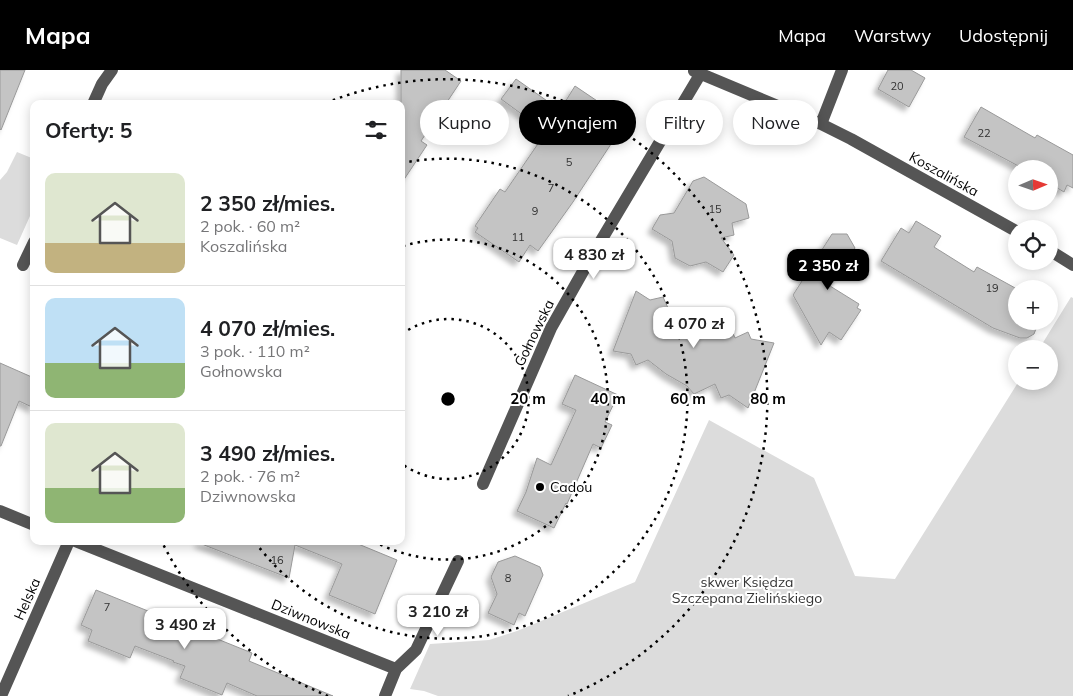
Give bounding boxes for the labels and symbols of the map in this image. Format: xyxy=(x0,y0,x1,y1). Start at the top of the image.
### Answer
house number: 20 xyxy=(890,79,904,93)
house number: 22 xyxy=(977,126,991,140)
street label: Koszalińska xyxy=(906,148,982,200)
house number: 5 xyxy=(566,155,573,169)
north arrow xyxy=(1008,160,1058,210)
house number: 7 xyxy=(548,181,554,195)
house number: 15 xyxy=(708,202,722,216)
house number: 9 xyxy=(532,204,538,218)
house number: 11 xyxy=(511,230,525,244)
pin: 4 830 zł xyxy=(542,238,646,280)
pin: 2 350 zł xyxy=(776,248,880,291)
house number: 19 xyxy=(985,281,999,295)
street label: Gołnowska xyxy=(510,297,558,369)
pin: 4 070 zł xyxy=(642,306,746,349)
text: 20 m xyxy=(510,389,546,408)
text: 40 m xyxy=(590,389,626,408)
text: 60 m xyxy=(670,389,706,408)
text: 80 m xyxy=(750,389,786,408)
centre of rings xyxy=(439,390,457,408)
place label: Cadou xyxy=(550,478,592,496)
marker: Cadou xyxy=(534,481,546,493)
house number: 16 xyxy=(270,553,284,567)
house number: 8 xyxy=(505,571,512,585)
park label: skwer Księdza Szczepana Zielińskiego xyxy=(672,573,822,607)
street label: Helska xyxy=(10,575,44,623)
pin: 3 210 zł xyxy=(386,594,490,637)
street label: Dziwnowska xyxy=(269,595,353,643)
house number: 7 xyxy=(104,600,110,614)
pin: 3 490 zł xyxy=(133,608,237,650)

